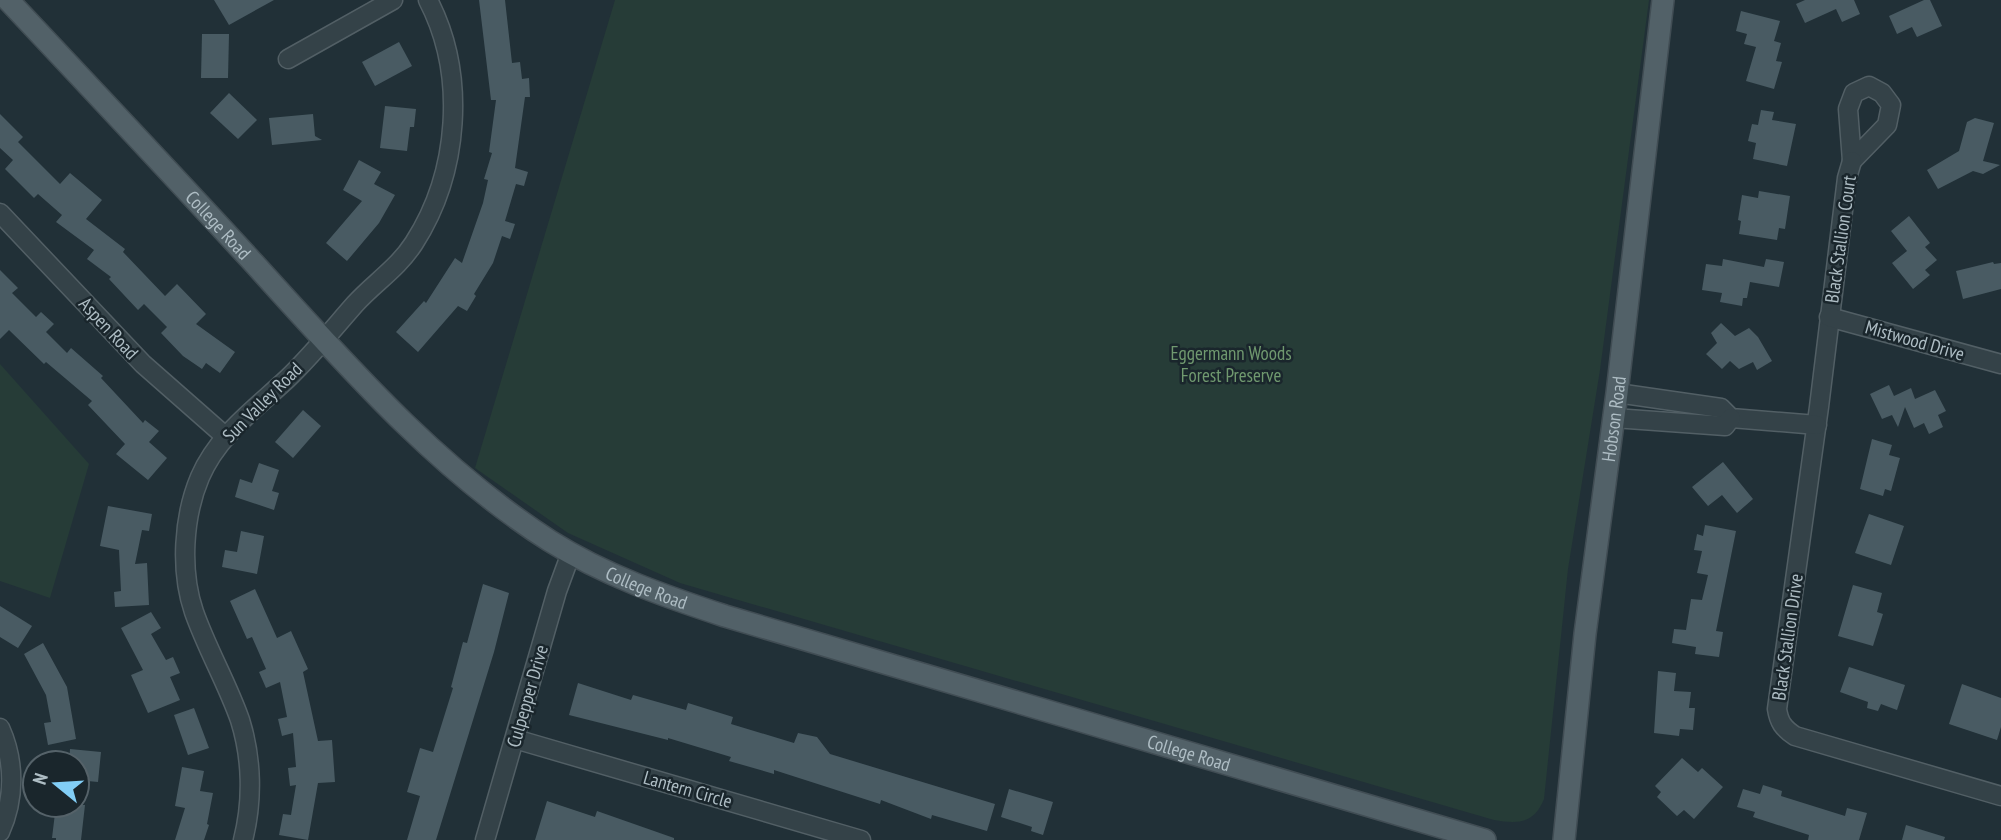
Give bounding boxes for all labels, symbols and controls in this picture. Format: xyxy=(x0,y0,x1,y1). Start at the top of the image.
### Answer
street label: Black Stallion Court xyxy=(1819,173,1861,304)
street label: College Road xyxy=(181,185,256,264)
street label: Aspen Road xyxy=(74,292,144,364)
street label: Mistwood Drive xyxy=(1863,314,1968,366)
park label: Eggermann Woods Forest Preserve xyxy=(1170,341,1292,387)
street label: Sun Valley Road xyxy=(217,357,307,447)
street label: Hobson Road xyxy=(1596,375,1631,463)
street label: College Road xyxy=(602,561,690,614)
street label: Black Stallion Drive xyxy=(1766,572,1808,702)
street label: Culpepper Drive xyxy=(501,642,553,750)
street label: College Road xyxy=(1144,729,1233,776)
north arrow xyxy=(21,749,91,819)
street label: Lantern Circle xyxy=(641,765,735,813)
text: N xyxy=(27,770,53,787)

